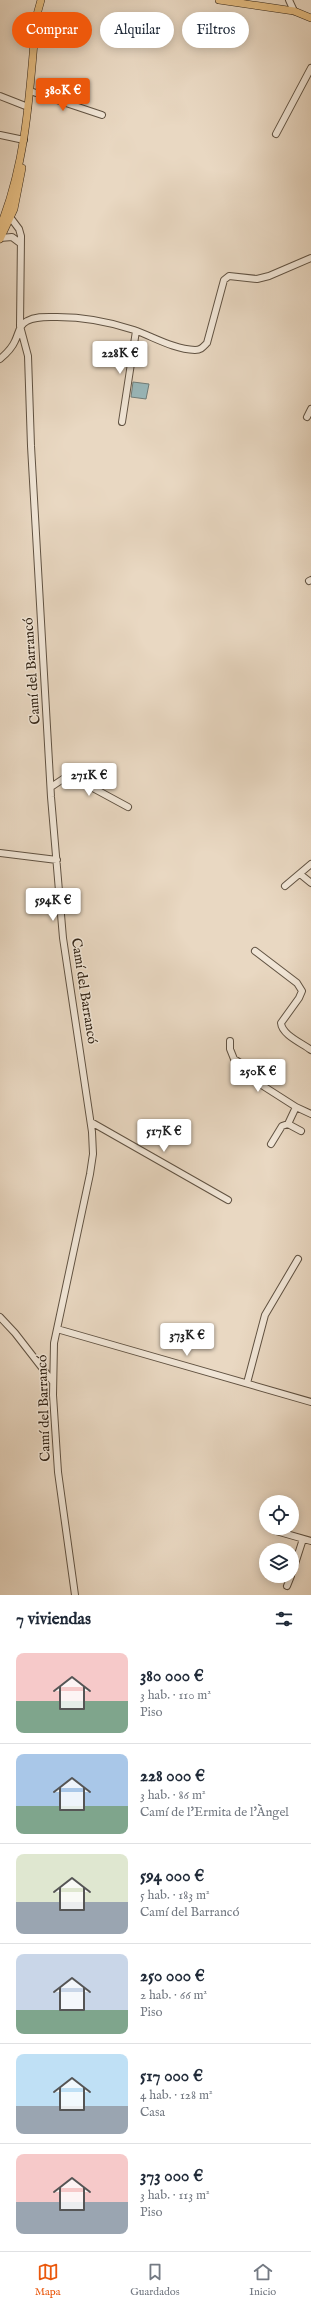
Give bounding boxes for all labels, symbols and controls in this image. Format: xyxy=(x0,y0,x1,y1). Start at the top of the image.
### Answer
chip: Comprar xyxy=(12,12,92,48)
chip: Alquilar xyxy=(100,12,174,48)
chip: Filtros xyxy=(182,12,249,48)
pin: 380K € xyxy=(30,78,96,112)
text: 380K € xyxy=(45,82,81,99)
pin: 228K € xyxy=(87,341,153,375)
text: 228K € xyxy=(101,345,139,362)
street label: Camí del Barrancó xyxy=(19,617,45,725)
pin: 271K € xyxy=(56,763,122,797)
text: 271K € xyxy=(71,767,107,784)
pin: 594K € xyxy=(20,888,86,922)
text: 594K € xyxy=(35,892,71,909)
street label: Camí del Barrancó xyxy=(67,937,101,1046)
pin: 250K € xyxy=(225,1059,291,1093)
text: 250K € xyxy=(240,1063,276,1080)
pin: 517K € xyxy=(131,1119,197,1153)
text: 517K € xyxy=(146,1123,182,1140)
pin: 373K € xyxy=(154,1323,220,1357)
text: 373K € xyxy=(169,1327,205,1344)
street label: Camí del Barrancó xyxy=(33,1354,55,1462)
map controls xyxy=(259,1495,299,1583)
button: locate xyxy=(259,1495,299,1535)
button: layers xyxy=(259,1543,299,1583)
icon: filters xyxy=(273,1608,295,1630)
text: 7 viviendas xyxy=(16,1609,91,1630)
text: 380 000 € xyxy=(140,1666,204,1687)
icon: home xyxy=(48,1669,96,1717)
text: 3 hab. · 110 m² xyxy=(140,1687,211,1704)
text: Piso xyxy=(140,1704,163,1721)
text: 228 000 € xyxy=(140,1766,205,1787)
icon: home xyxy=(48,1770,96,1818)
text: 3 hab. · 86 m² xyxy=(140,1787,206,1804)
text: Camí de l'Ermita de l'Àngel xyxy=(140,1804,289,1821)
text: 594 000 € xyxy=(140,1866,204,1887)
icon: home xyxy=(48,1870,96,1918)
text: 5 hab. · 183 m² xyxy=(140,1887,210,1904)
text: Camí del Barrancó xyxy=(140,1904,239,1921)
text: 250 000 € xyxy=(140,1966,205,1987)
icon: home xyxy=(48,1970,96,2018)
text: 2 hab. · 66 m² xyxy=(140,1987,207,2004)
text: Piso xyxy=(140,2004,163,2021)
text: 517 000 € xyxy=(140,2066,203,2087)
icon: home xyxy=(48,2070,96,2118)
text: 4 hab. · 128 m² xyxy=(140,2087,213,2104)
text: Casa xyxy=(140,2104,165,2121)
text: 373 000 € xyxy=(140,2166,203,2187)
icon: home xyxy=(48,2170,96,2218)
text: 3 hab. · 113 m² xyxy=(140,2187,210,2204)
text: Piso xyxy=(140,2204,163,2221)
tab: Mapa xyxy=(35,2261,61,2299)
tab: Guardados xyxy=(130,2261,180,2299)
tab: Inicio xyxy=(249,2261,276,2299)

